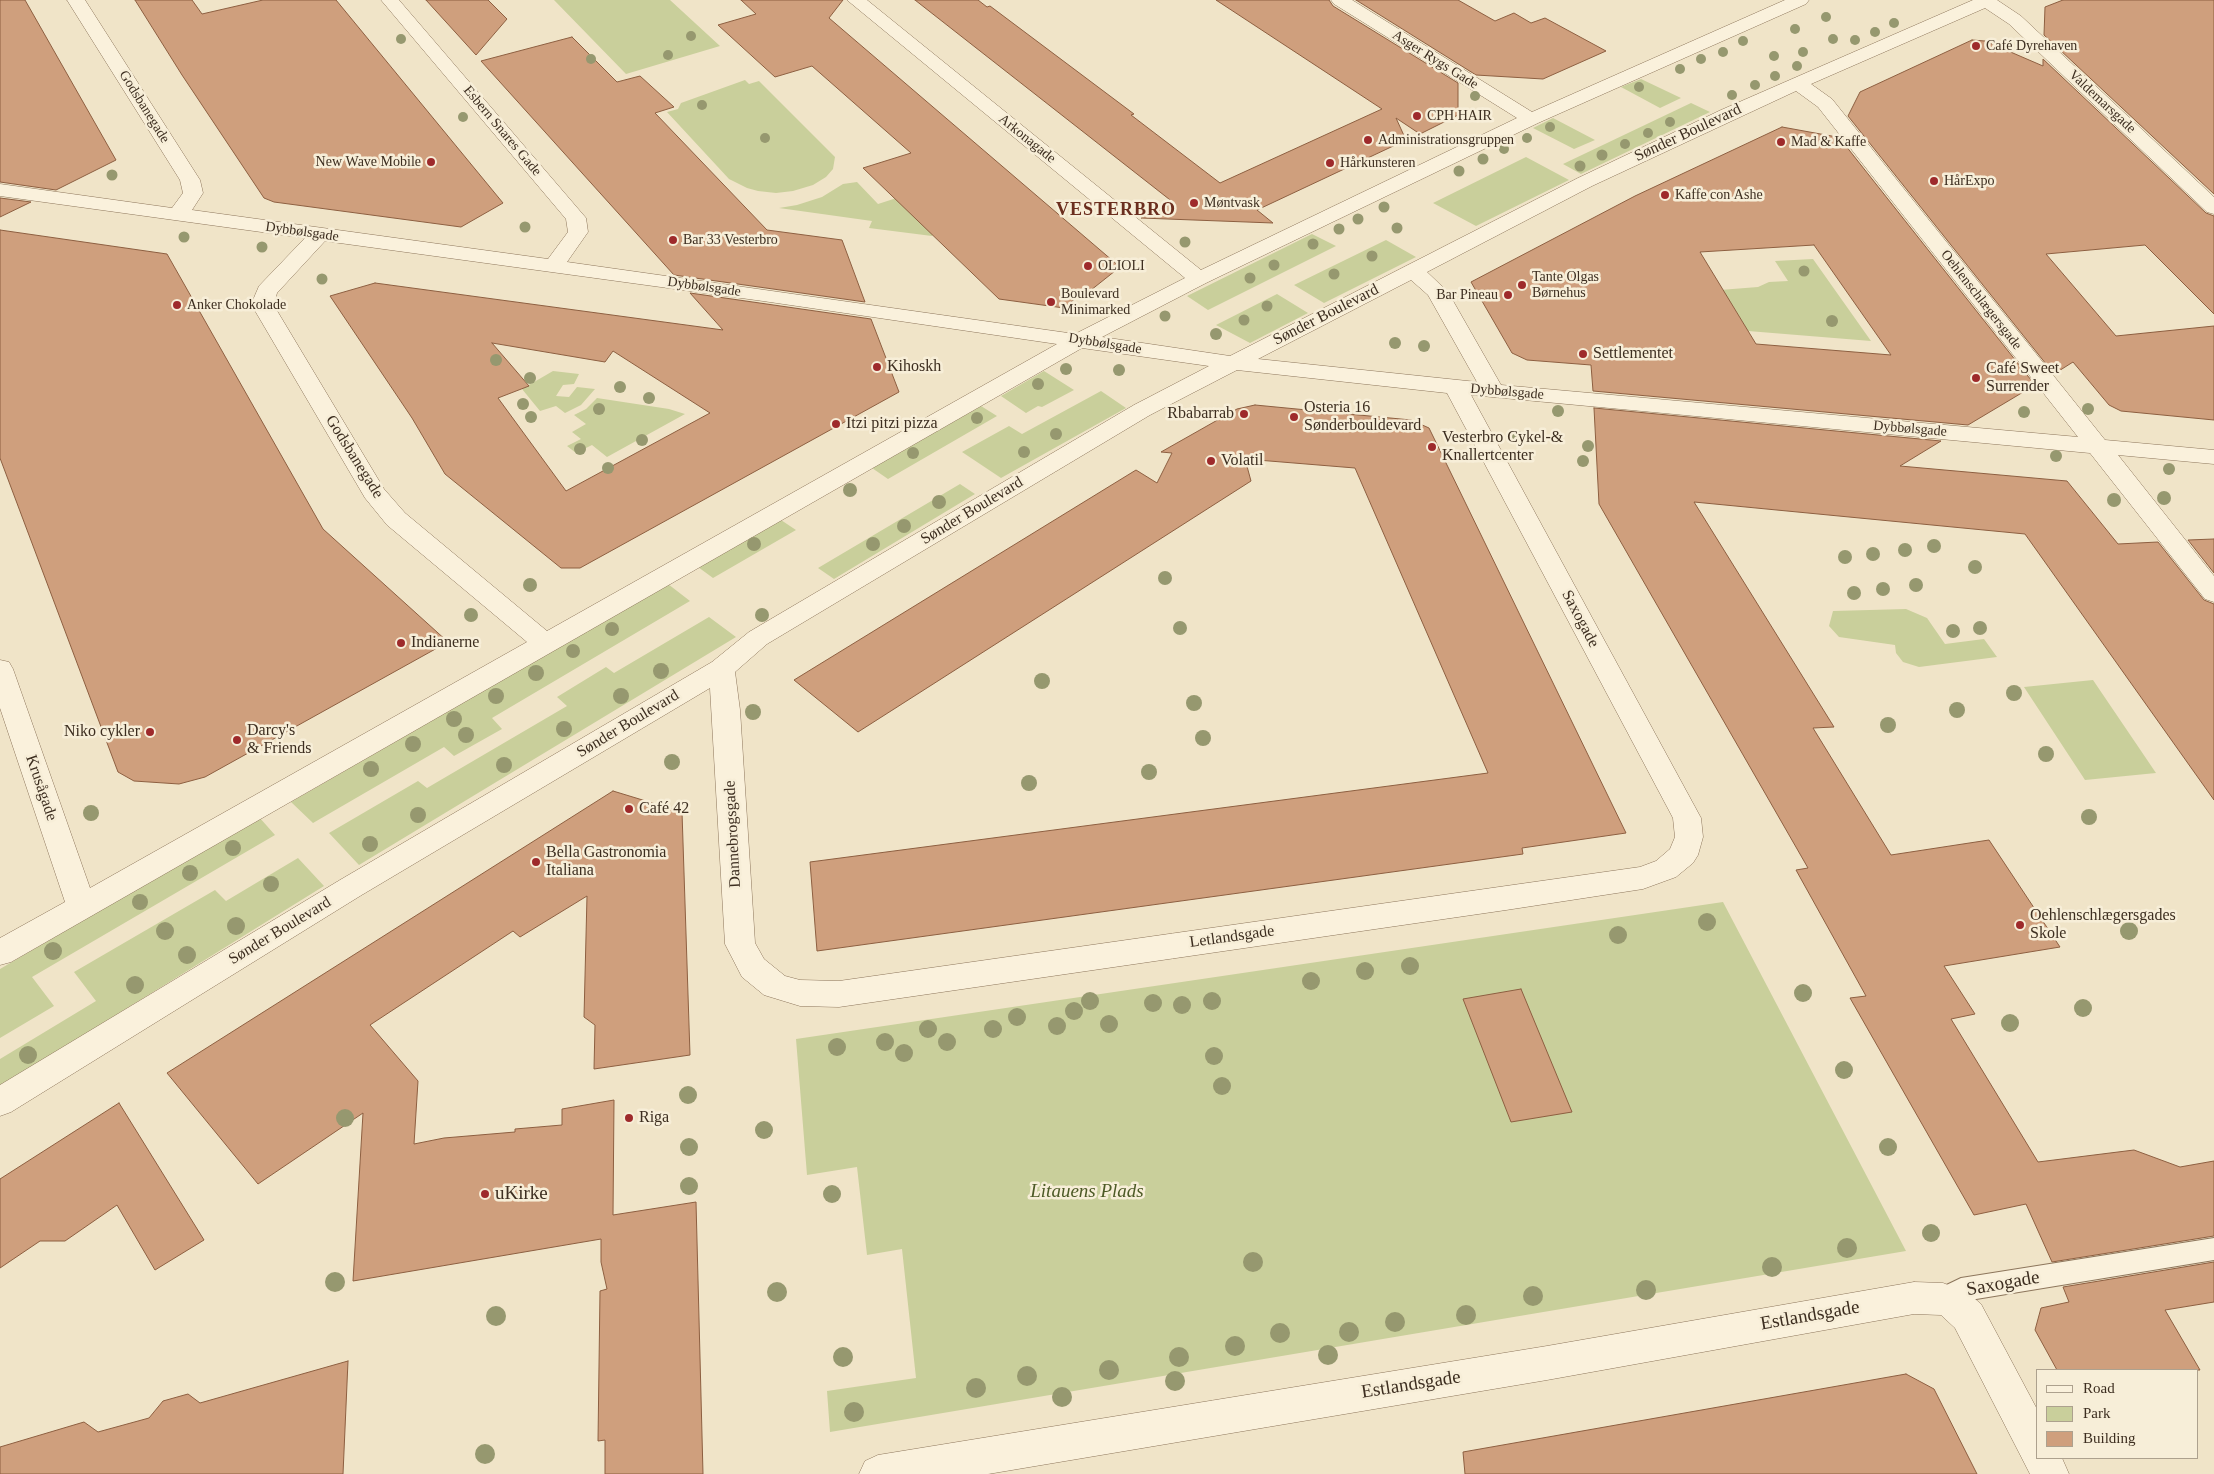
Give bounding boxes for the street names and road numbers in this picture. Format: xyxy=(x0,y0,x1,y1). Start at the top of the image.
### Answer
street label: Asger Rygs Gade xyxy=(1389,27,1481,93)
street label: Valdemarsgade xyxy=(2065,67,2139,137)
street label: Godsbanegade xyxy=(115,68,173,146)
street label: Esbern Snares Gade xyxy=(459,82,545,180)
street label: Sønder Boulevard xyxy=(1631,100,1745,166)
street label: Arkonagade xyxy=(995,111,1059,167)
street label: Dybbølsgade xyxy=(264,219,340,245)
street label: Oehlenschlægersgade xyxy=(1937,247,2025,353)
street label: Dybbølsgade xyxy=(666,274,742,300)
street label: Sønder Boulevard xyxy=(1270,280,1382,350)
street label: Dybbølsgade xyxy=(1067,330,1143,358)
street label: Dybbølsgade xyxy=(1469,380,1545,404)
street label: Godsbanegade xyxy=(321,412,387,502)
street label: Dybbølsgade xyxy=(1872,417,1948,441)
street label: Sønder Boulevard xyxy=(917,473,1027,549)
street label: Saxogade xyxy=(1557,587,1603,651)
street label: Sønder Boulevard xyxy=(573,686,683,762)
street label: Krusågade xyxy=(21,753,61,823)
street label: Dannebrogsgade xyxy=(721,780,745,888)
street label: Sønder Boulevard xyxy=(225,893,335,969)
street label: Letlandsgade xyxy=(1188,922,1276,952)
street label: Saxogade xyxy=(1965,1266,2041,1302)
street label: Estlandsgade xyxy=(1759,1296,1861,1336)
street label: Estlandsgade xyxy=(1360,1366,1462,1404)

